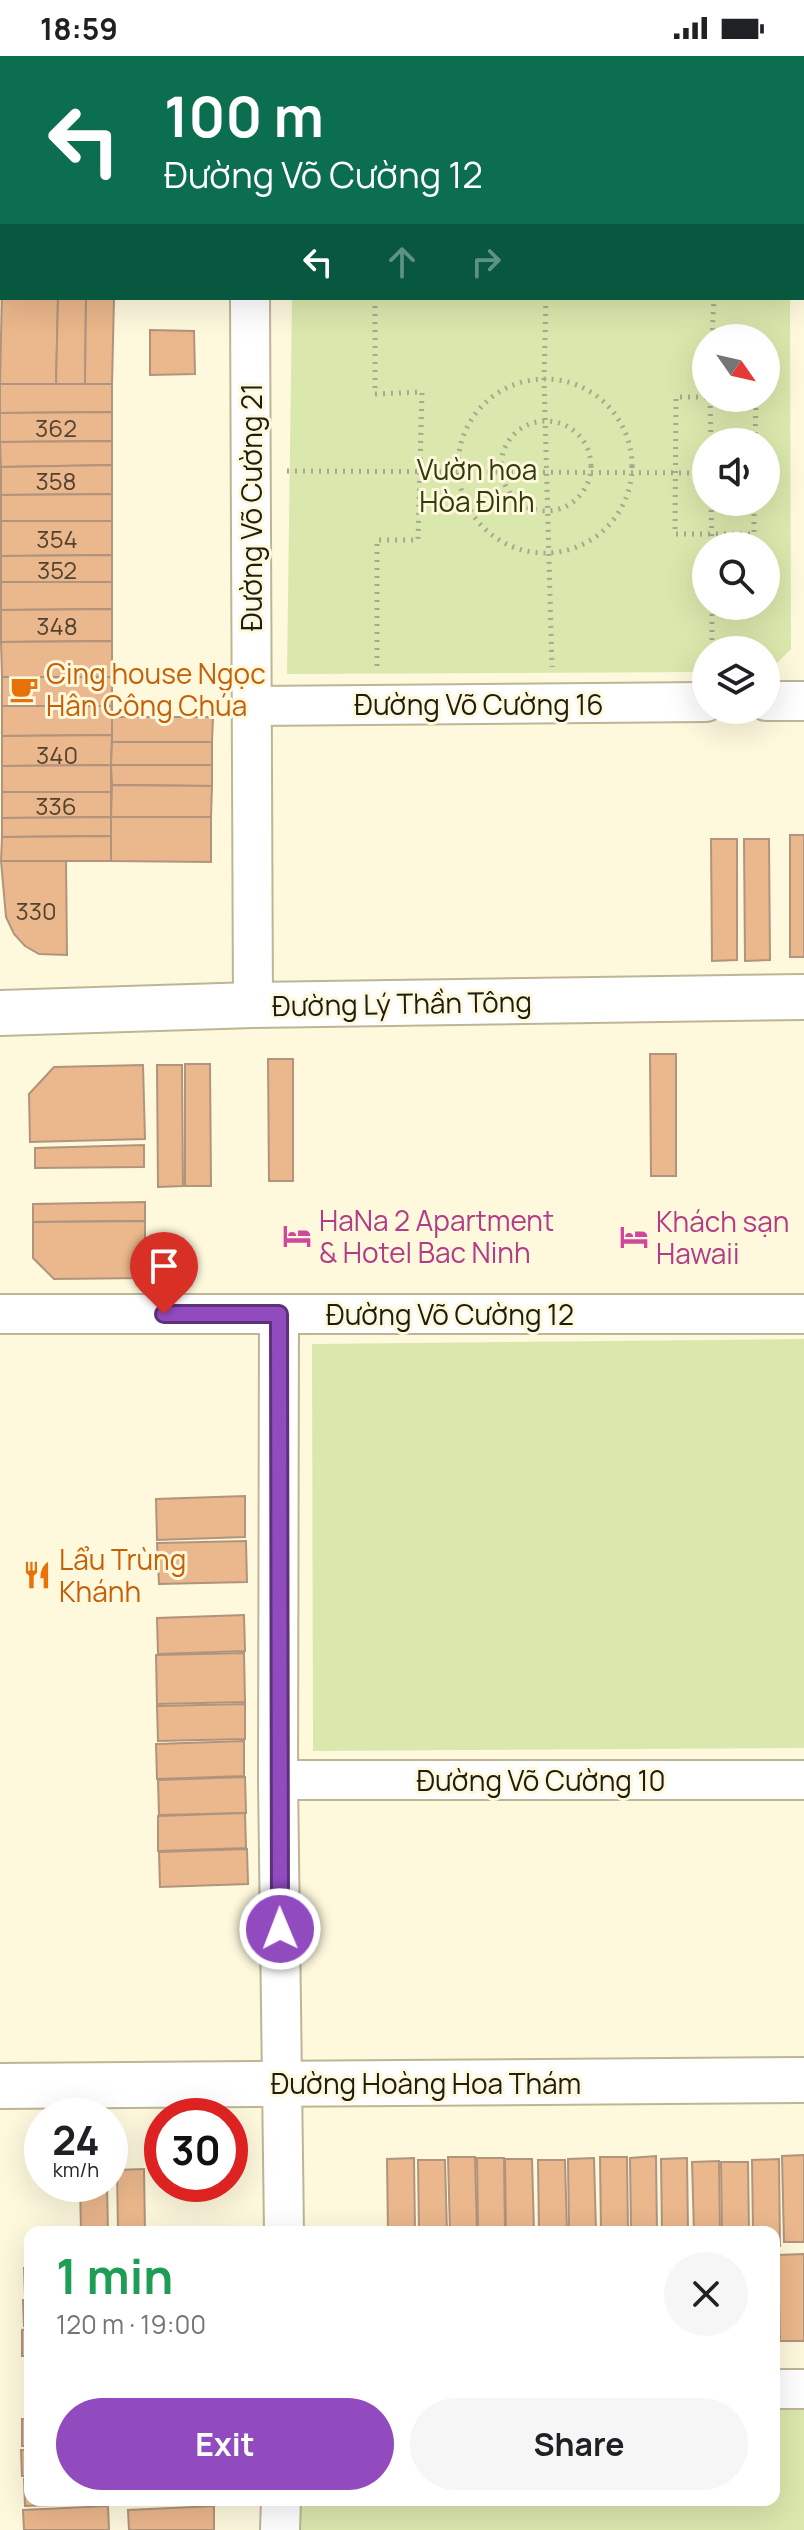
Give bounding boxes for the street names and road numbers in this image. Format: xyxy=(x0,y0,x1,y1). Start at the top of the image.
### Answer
street label: Đường Võ Cường 21 xyxy=(232,383,270,631)
street label: Đường Võ Cường 16 xyxy=(354,685,604,723)
street label: Đường Lý Thần Tông xyxy=(272,982,532,1024)
street label: Đường Võ Cường 12 xyxy=(326,1295,574,1333)
street label: Đường Võ Cường 10 xyxy=(416,1761,666,1799)
street label: Đường Hoàng Hoa Thám xyxy=(271,2064,581,2102)

